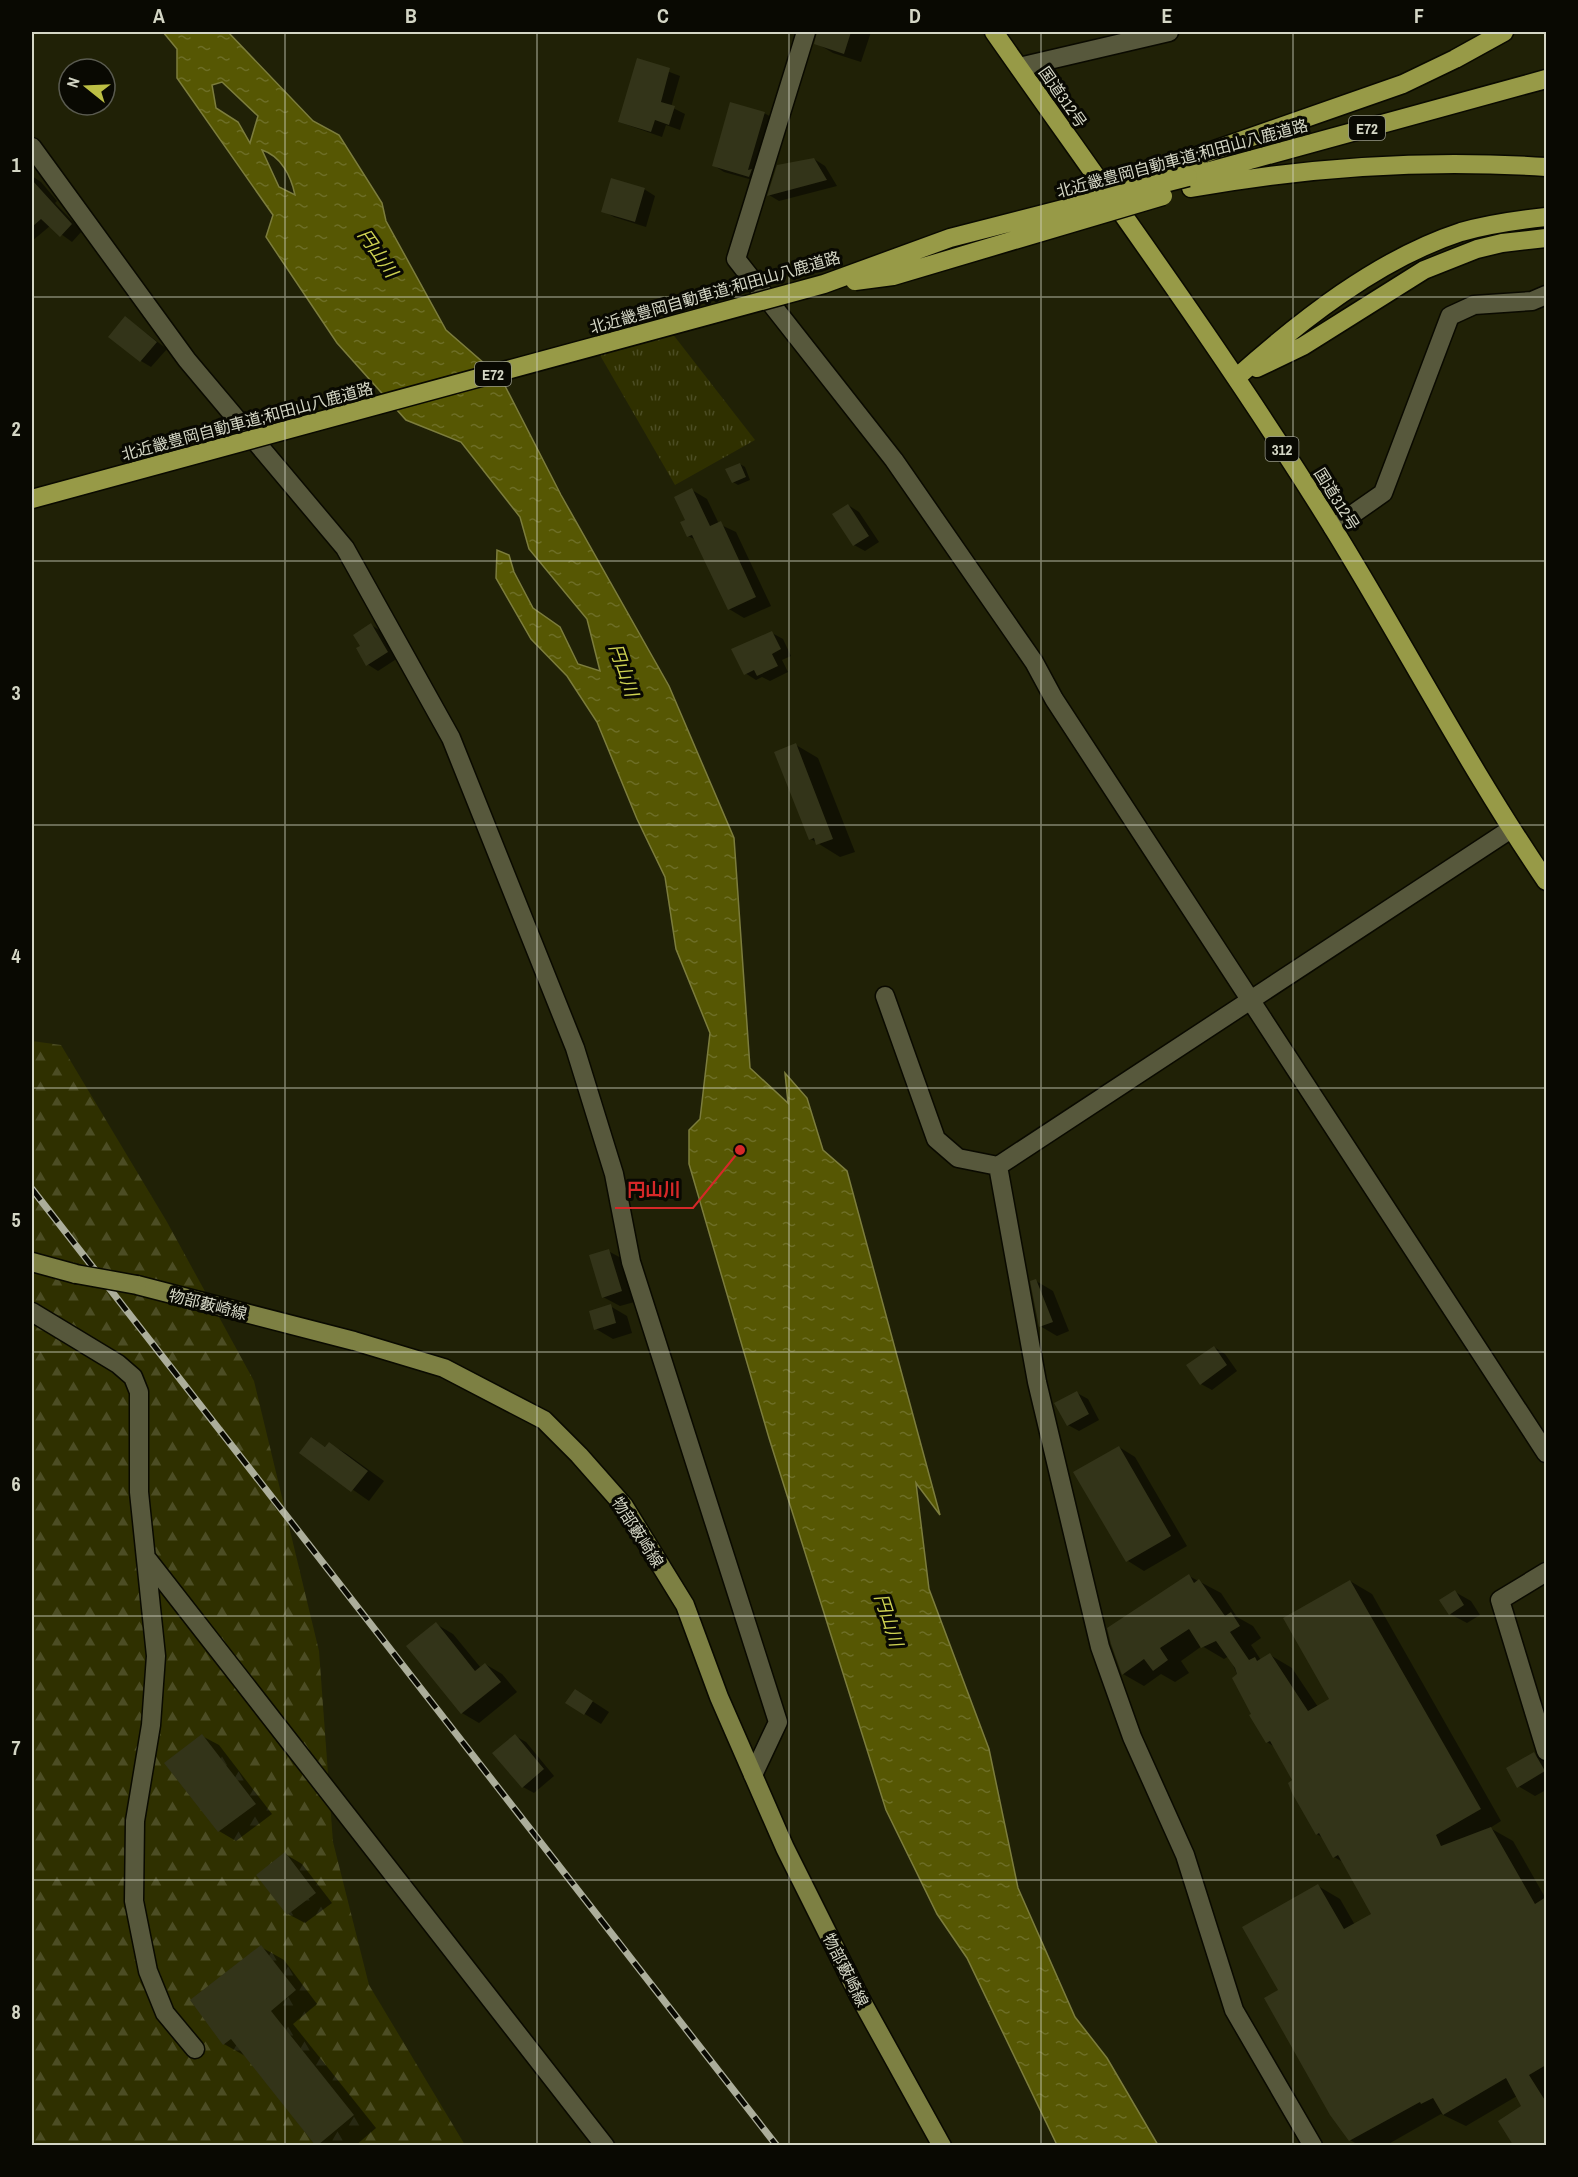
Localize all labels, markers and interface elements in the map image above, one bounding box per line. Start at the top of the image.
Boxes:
text: A [153,2,165,29]
text: B [405,2,417,29]
text: C [657,2,669,29]
text: D [909,2,921,29]
text: E [1162,2,1173,29]
text: F [1414,2,1424,29]
north arrow [57,57,117,117]
street label: 国道312号 [1034,62,1092,132]
text: N [61,74,85,90]
street label: 北近畿豊岡自動車道;和田山八鹿道路 [1054,114,1310,202]
road number: E72 [1349,116,1385,140]
text: 1 [11,151,21,178]
water label: 円山川 [352,224,405,284]
street label: 北近畿豊岡自動車道;和田山八鹿道路 [587,246,843,338]
road number: E72 [475,362,511,386]
street label: 北近畿豊岡自動車道;和田山八鹿道路 [119,377,375,465]
text: 2 [11,415,21,442]
road number: 312 [1266,437,1298,461]
street label: 国道312号 [1309,464,1365,534]
water label: 円山川 [603,640,645,701]
text: 3 [11,679,21,706]
text: 4 [11,942,21,969]
callout: 円山川 [615,1172,693,1208]
text: 円山川 [627,1177,681,1202]
text: 5 [11,1206,21,1233]
street label: 物部藪崎線 [167,1284,249,1324]
text: 6 [11,1470,21,1497]
street label: 物部藪崎線 [607,1492,669,1572]
water label: 円山川 [869,1590,910,1651]
text: 7 [11,1734,21,1761]
street label: 物部藪崎線 [818,1929,874,2011]
text: 8 [11,1998,21,2025]

